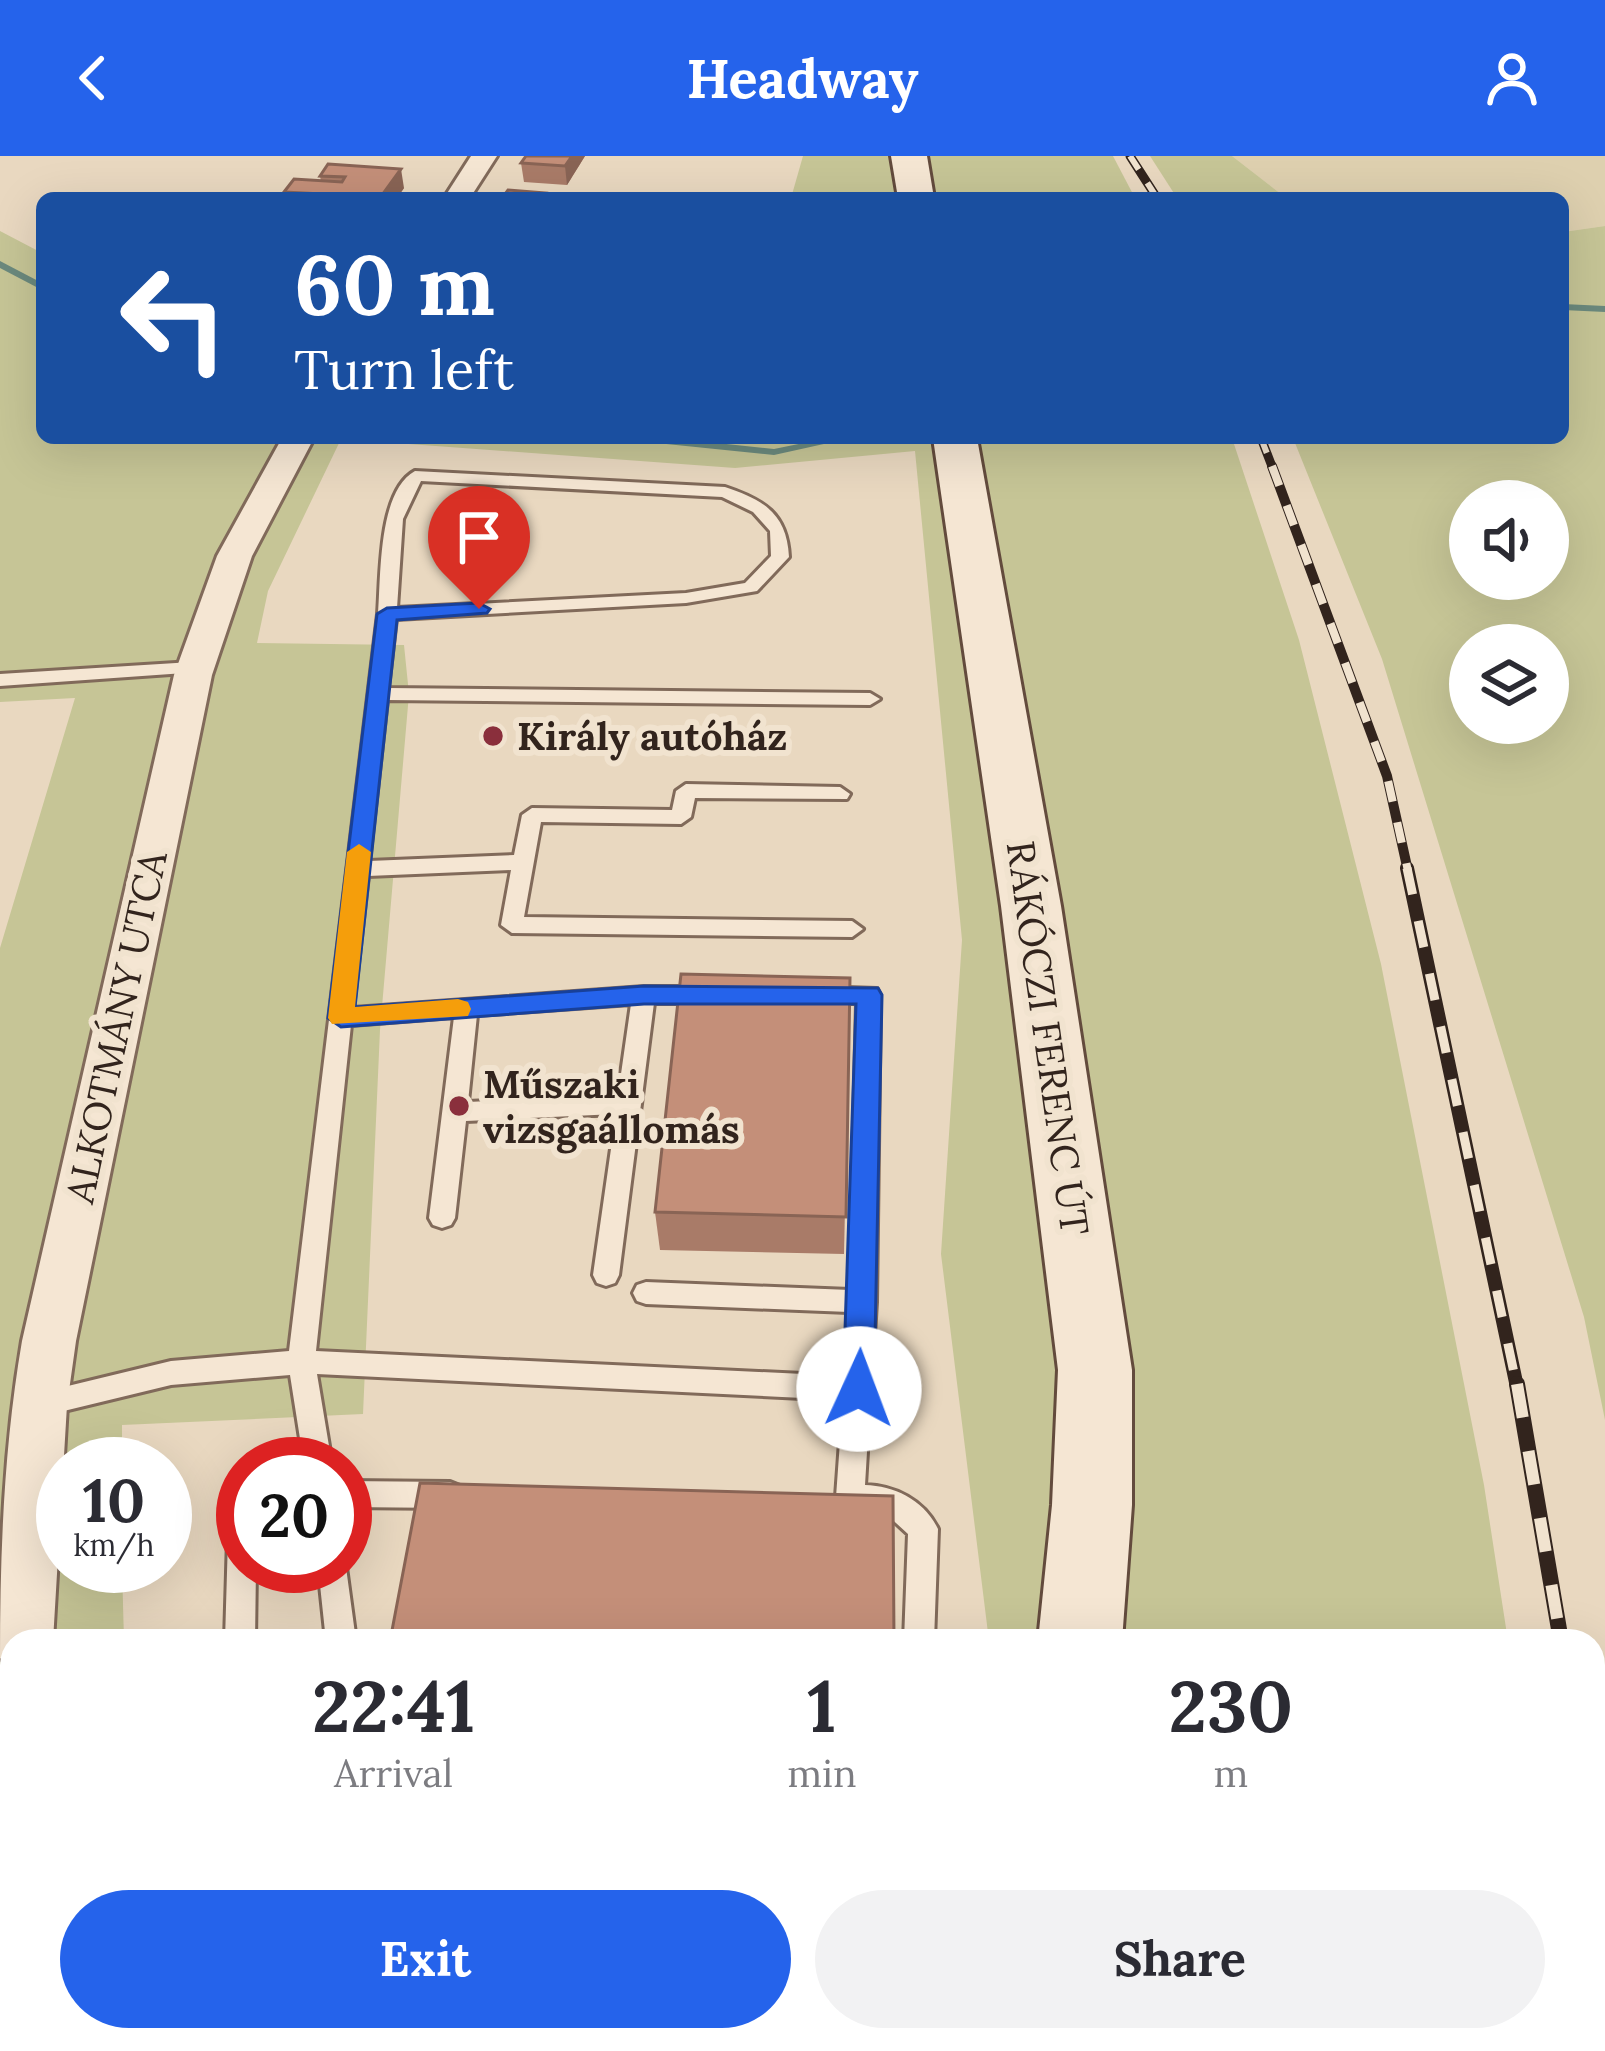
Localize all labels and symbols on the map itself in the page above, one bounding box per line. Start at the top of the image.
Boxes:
pin [428,486,530,609]
place label: Király autóház [517,711,787,761]
marker: Király autóház [480,723,506,749]
street label: RÁKÓCZI FERENC ÚT [996,838,1100,1238]
street label: ALKOTMÁNY UTCA [54,846,178,1209]
place label: Műszaki vizsgaállomás [483,1059,740,1154]
marker: Műszaki vizsgaállomás [446,1093,472,1119]
position arrow [796,1326,922,1452]
speed limit sign: 20 [216,1437,372,1593]

